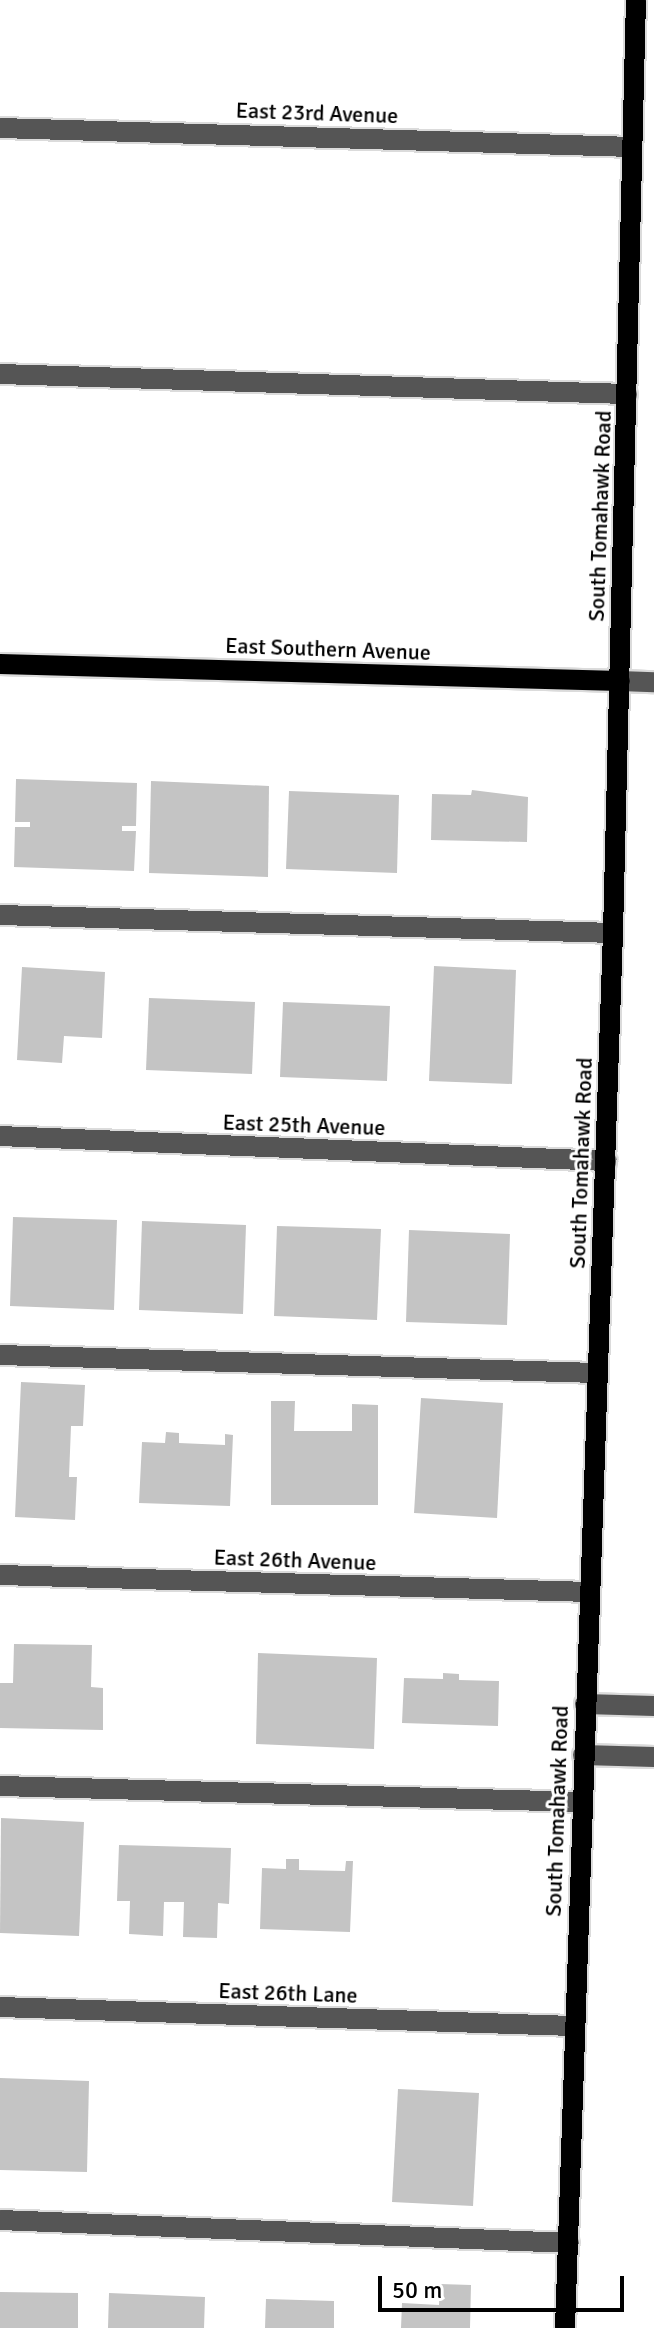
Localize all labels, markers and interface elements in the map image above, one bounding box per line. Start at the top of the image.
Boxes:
street label: East 23rd Avenue [235,97,399,129]
street label: South Tomahawk Road [583,410,617,622]
street label: East Southern Avenue [225,632,431,666]
street label: South Tomahawk Road [564,1057,598,1269]
street label: East 25th Avenue [222,1109,386,1141]
street label: East 26th Avenue [213,1544,377,1576]
street label: South Tomahawk Road [540,1705,574,1917]
street label: East 26th Lane [218,1977,358,2009]
scale bar [382,2260,628,2310]
text: 50 m [392,2275,442,2305]

